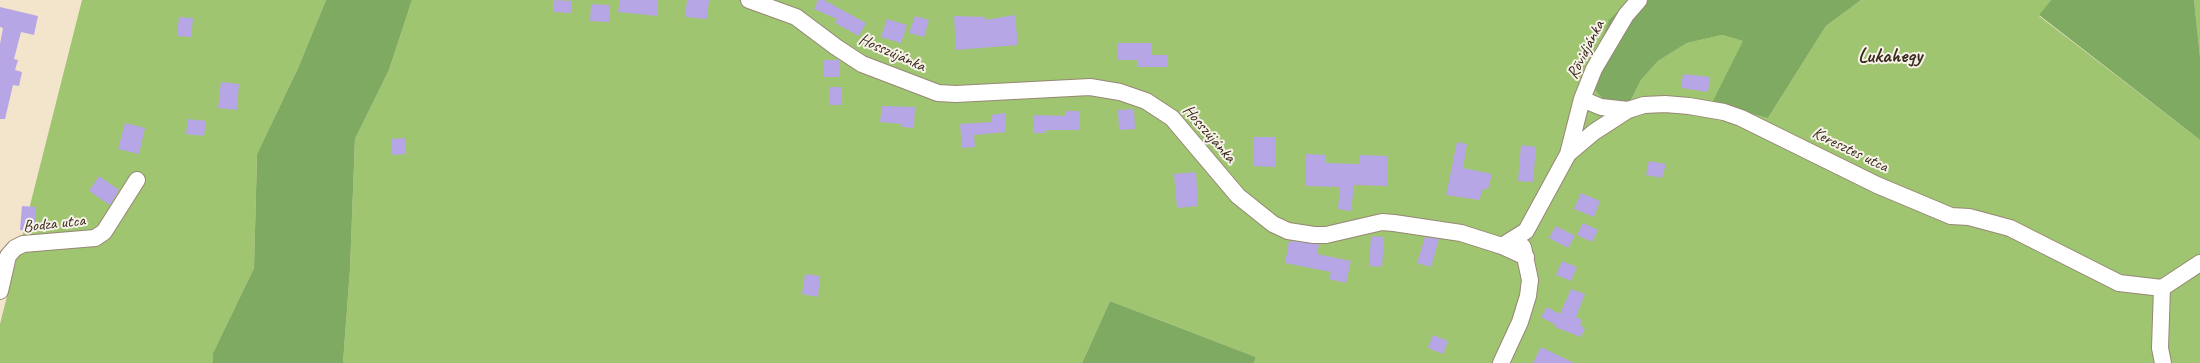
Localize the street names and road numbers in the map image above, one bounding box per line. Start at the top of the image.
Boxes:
street label: Rövidjánka [1563,17,1609,83]
street label: Hosszújánka [855,29,929,77]
street label: Hosszújánka [1178,101,1240,167]
street label: Keresztes utca [1809,123,1891,177]
street label: Bodza utca [22,211,86,237]

